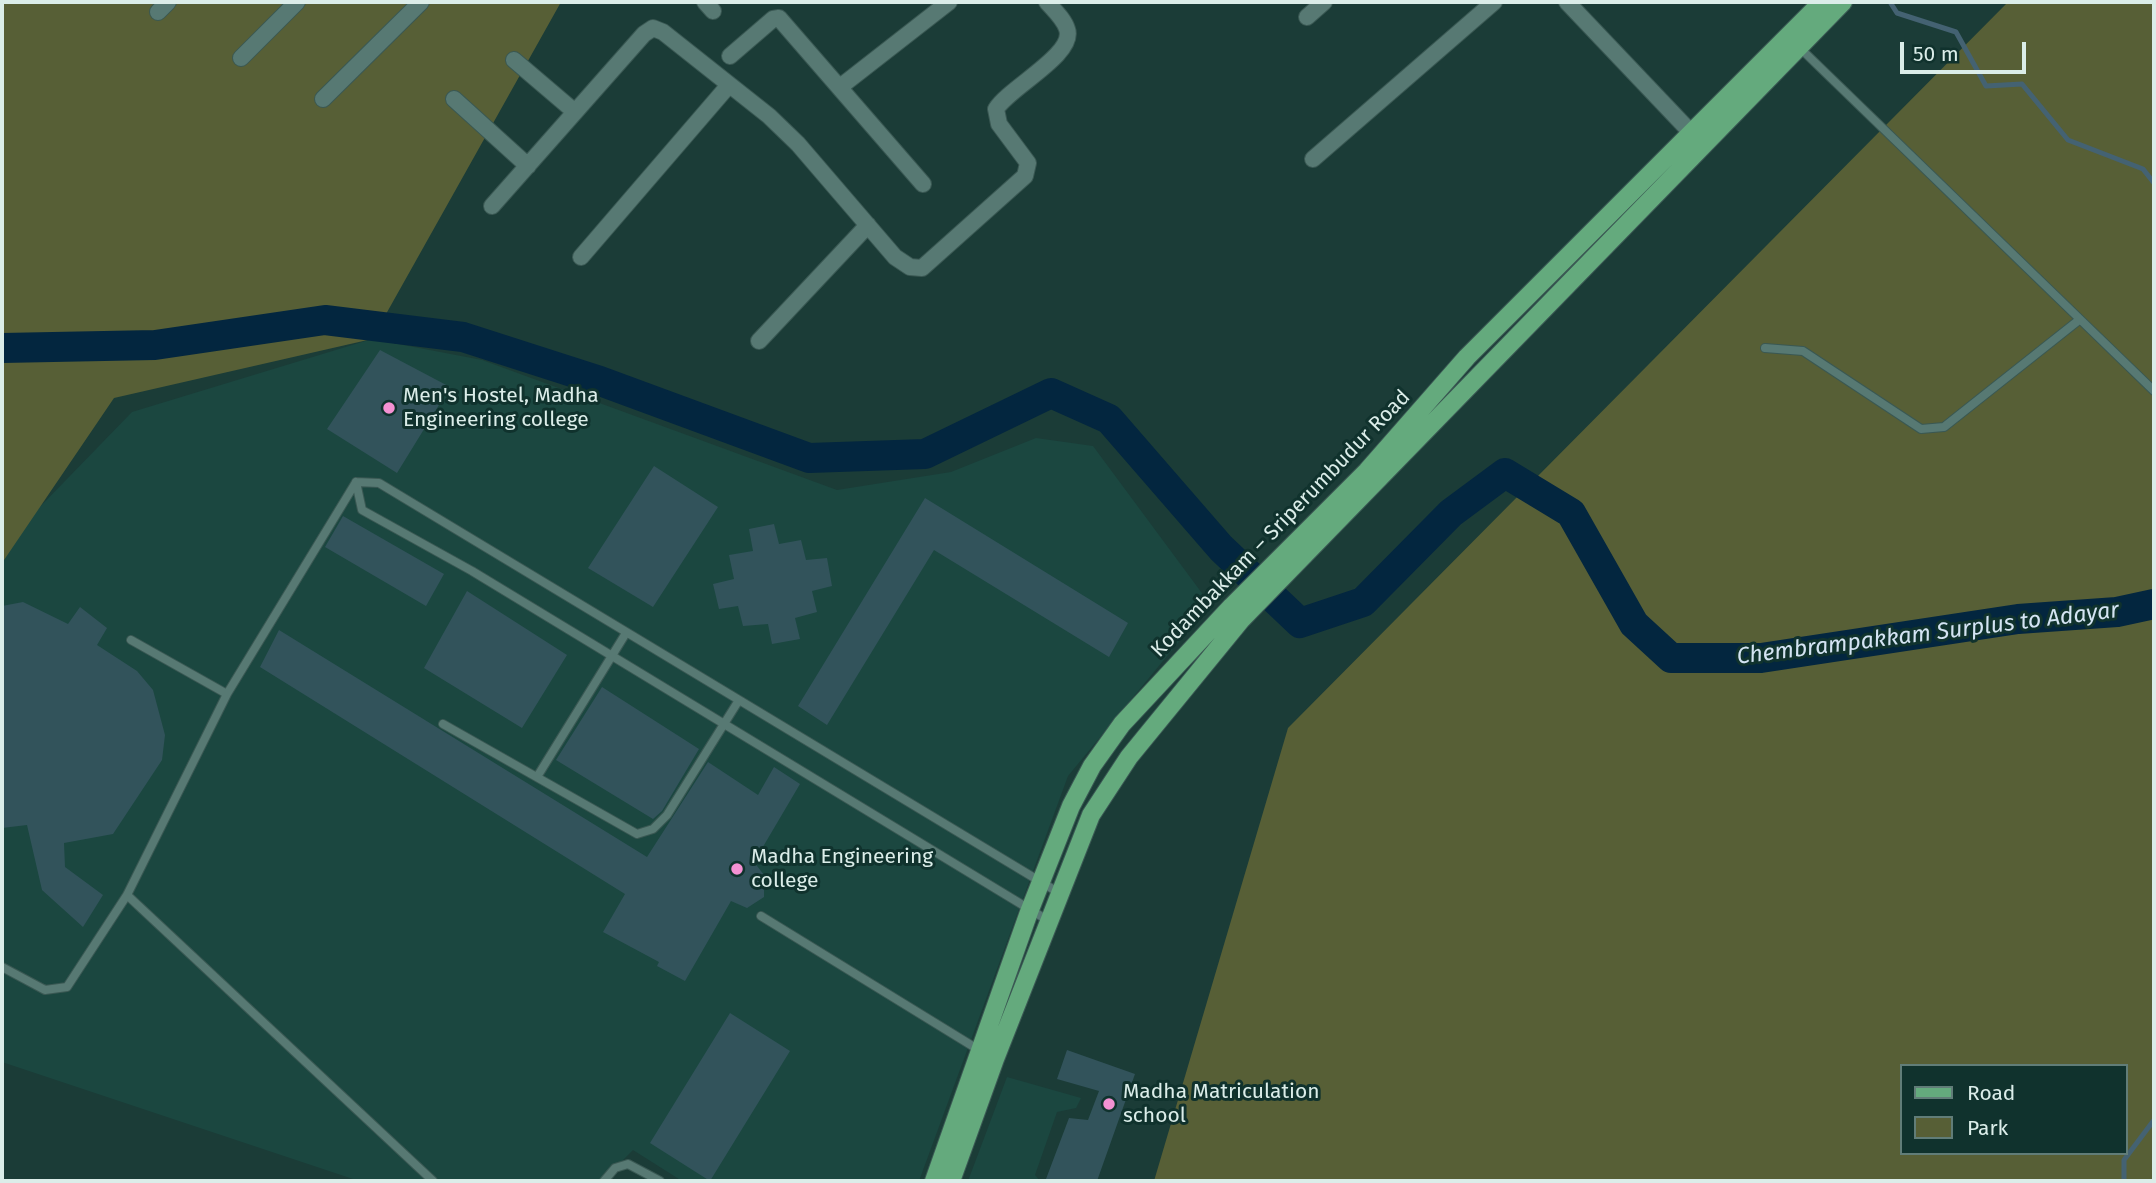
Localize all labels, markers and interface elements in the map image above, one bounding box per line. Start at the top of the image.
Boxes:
scale bar [1904,28,2030,72]
text: 50 m [1913,41,1959,67]
place label: Men's Hostel, Madha Engineering college [403,383,599,433]
street label: Kodambakkam – Sriperumbudur Road [1146,385,1416,663]
marker: Men's Hostel, Madha Engineering college [381,400,397,416]
water label: Chembrampakkam Surplus to Adayar [1735,597,2121,671]
place label: Madha Engineering college [751,844,933,894]
marker: Madha Engineering college [729,861,745,877]
legend [1900,1064,2128,1155]
place label: Madha Matriculation school [1123,1079,1320,1129]
text: Road [1967,1080,2015,1106]
marker: Madha Matriculation school [1101,1096,1117,1112]
text: Park [1967,1115,2008,1141]

